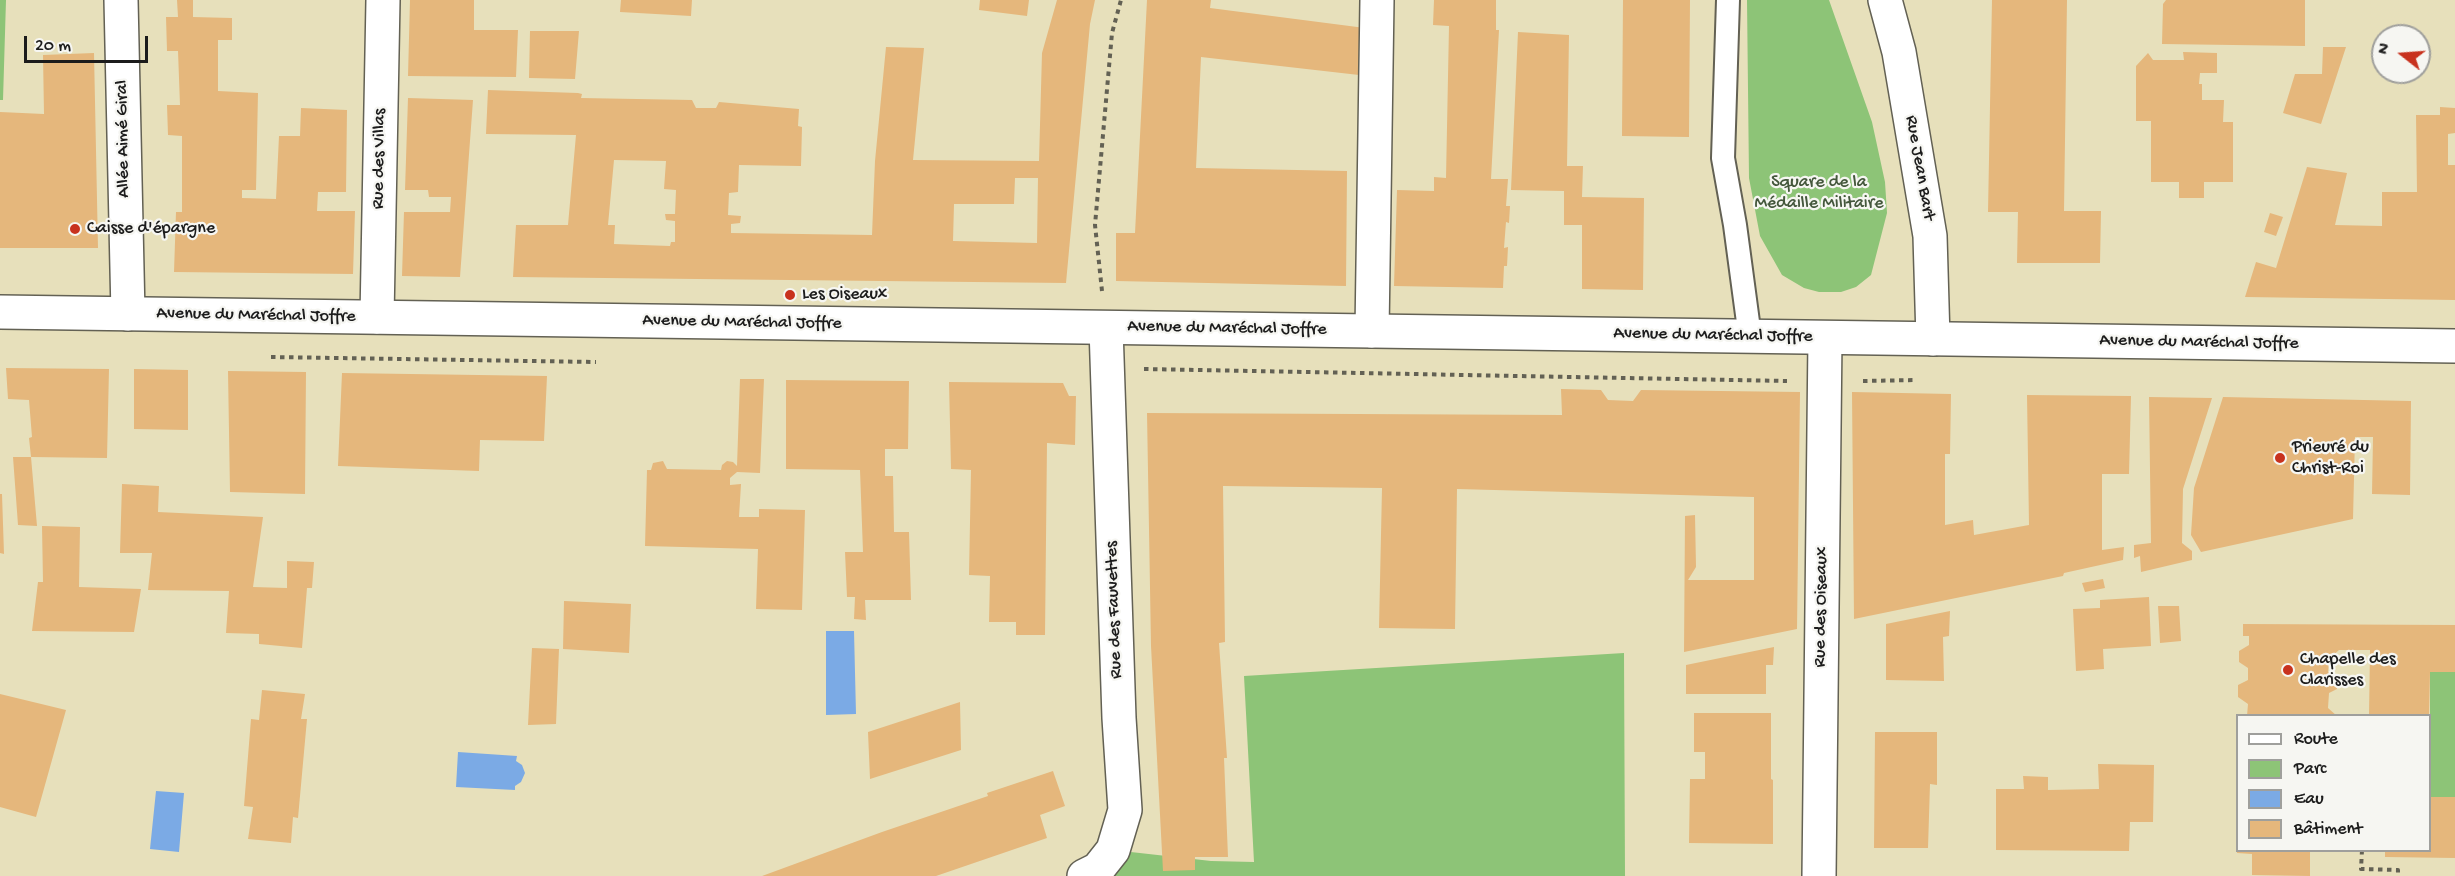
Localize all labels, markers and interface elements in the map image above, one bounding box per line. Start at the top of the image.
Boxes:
scale bar [27,24,152,62]
north arrow [2371,24,2431,84]
text: 20 m [35,36,71,57]
text: N [2375,41,2396,57]
street label: Allée Aimé Giral [112,80,136,198]
street label: Rue des Villas [368,109,392,209]
street label: Rue Jean Bart [1899,114,1939,222]
park label: Square de la Médaille Militaire [1755,172,1883,214]
place label: Caisse d'épargne [87,218,215,240]
marker: Caisse d'épargne [68,222,82,236]
place label: Les Oiseaux [802,284,887,306]
marker: Les Oiseaux [783,288,797,302]
street label: Avenue du Maréchal Joffre [156,303,356,329]
street label: Avenue du Maréchal Joffre [642,310,842,336]
street label: Avenue du Maréchal Joffre [1127,316,1327,342]
street label: Avenue du Maréchal Joffre [1613,323,1813,349]
street label: Avenue du Maréchal Joffre [2099,330,2299,356]
place label: Prieuré du Christ-Roi [2292,437,2369,480]
marker: Prieuré du Christ-Roi [2273,451,2287,465]
street label: Rue des Fauvettes [1102,541,1128,679]
street label: Rue des Oiseaux [1810,546,1834,668]
place label: Chapelle des Clarisses [2300,649,2396,692]
marker: Chapelle des Clarisses [2281,663,2295,677]
legend [2236,714,2431,852]
text: Route [2294,729,2338,750]
text: Parc [2294,759,2326,780]
text: Eau [2294,789,2324,810]
text: Bâtiment [2294,819,2362,840]

